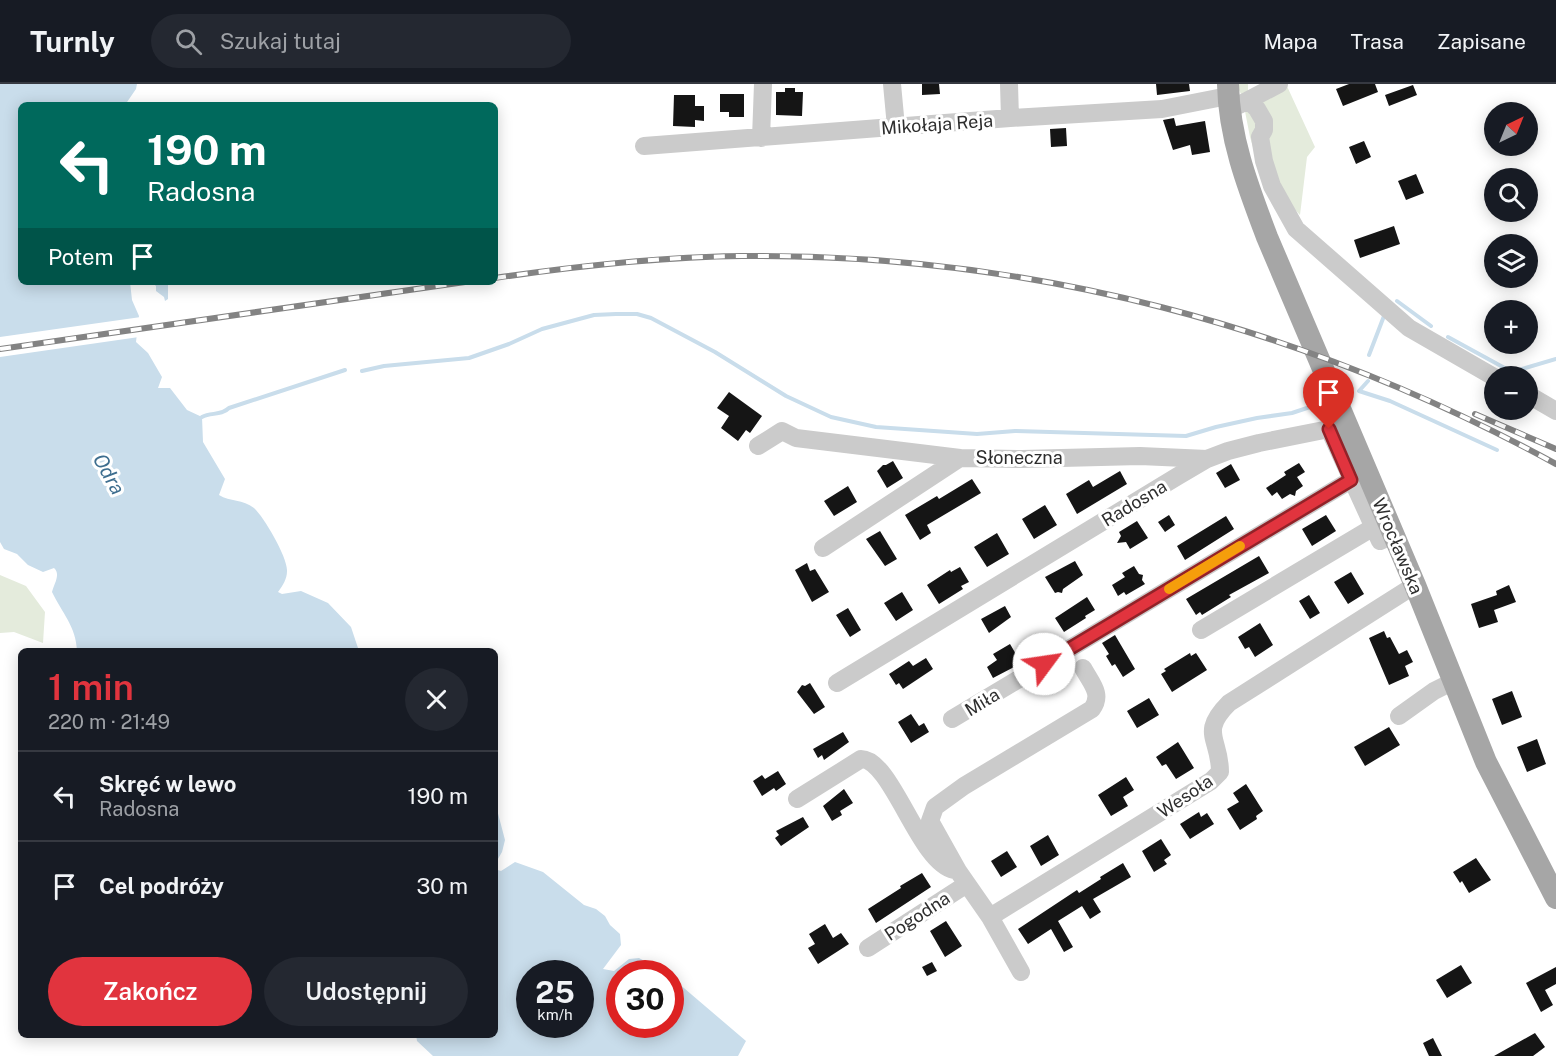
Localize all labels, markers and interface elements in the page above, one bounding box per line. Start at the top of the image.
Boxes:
search box [151,14,571,68]
text: Turnly [30,25,115,58]
icon: search [172,25,205,58]
text: Szukaj tutaj [220,28,341,54]
text: Mapa [1263,29,1318,54]
text: Trasa [1351,29,1404,54]
text: Zapisane [1437,29,1526,54]
north arrow [1484,102,1538,156]
map controls [1484,102,1538,420]
street label: Mikołaja Reja [880,110,994,138]
text: 190 m [147,125,267,174]
icon: left [48,126,126,204]
button: search [1484,168,1538,222]
text: Radosna [147,175,255,207]
button: layers [1484,234,1538,288]
icon: arrive [126,240,159,273]
text: Potem [48,244,114,270]
button: + [1484,300,1538,354]
button: − [1484,366,1538,420]
pin [1303,367,1354,429]
icon: arrive [1312,376,1345,409]
street label: Słoneczna [975,447,1063,468]
water label: Odra [88,449,130,499]
street label: Radosna [1098,475,1170,531]
street label: Wrocławska [1368,495,1428,597]
position arrow [1012,632,1076,696]
text: 1 min [48,666,134,708]
button: close [405,668,468,731]
street label: Miła [961,684,1003,720]
text: 220 m · 21:49 [48,710,170,734]
street label: Wesoła [1154,770,1216,822]
text: Skręć w lewo [99,771,236,797]
icon: left [48,780,81,813]
text: 190 m [408,783,468,809]
text: Radosna [99,797,179,821]
icon: arrive [48,870,81,903]
text: Cel podróży [99,873,224,899]
text: 30 m [416,873,468,899]
street label: Pogodna [880,887,954,945]
button: Zakończ [48,957,252,1026]
button: Udostępnij [264,957,468,1026]
speed limit sign: 30 [606,960,684,1038]
text: 25 [535,974,575,1010]
text: km/h [537,1006,573,1023]

